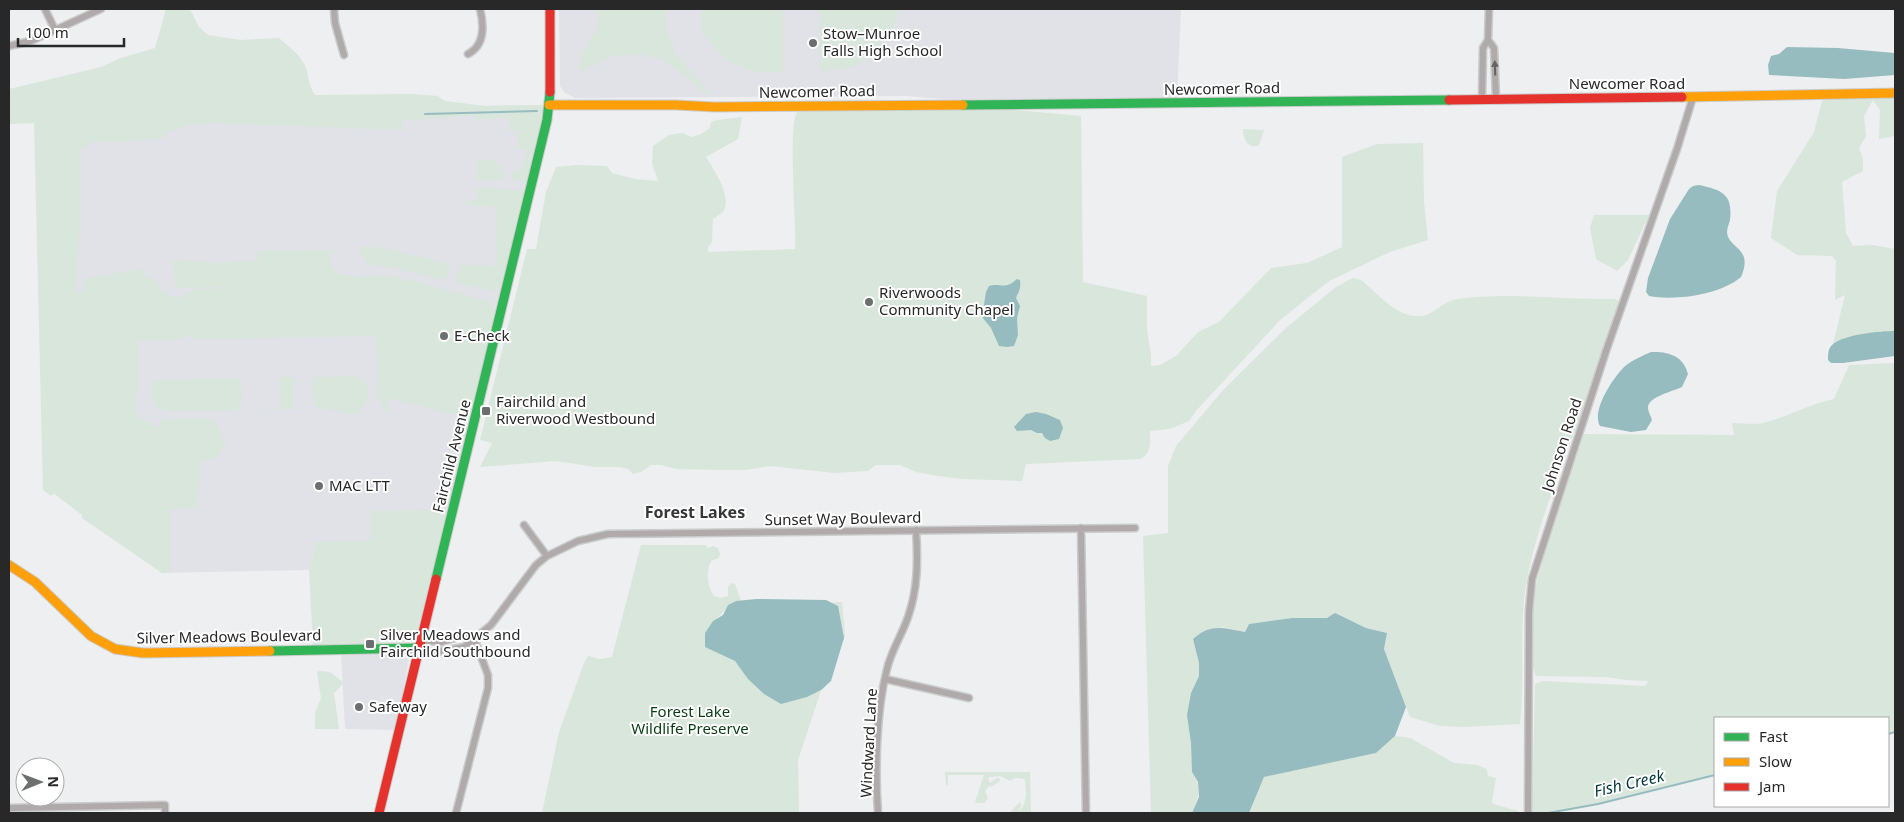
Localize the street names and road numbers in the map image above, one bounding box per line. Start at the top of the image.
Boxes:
street label: Newcomer Road [1569,73,1685,93]
street label: Newcomer Road [1164,77,1280,99]
street label: Newcomer Road [759,80,875,102]
street label: Johnson Road [1536,395,1586,496]
street label: Fairchild Avenue [427,397,475,514]
street label: Sunset Way Boulevard [764,507,921,529]
street label: Silver Meadows Boulevard [136,624,322,648]
street label: Windward Lane [855,688,881,798]

